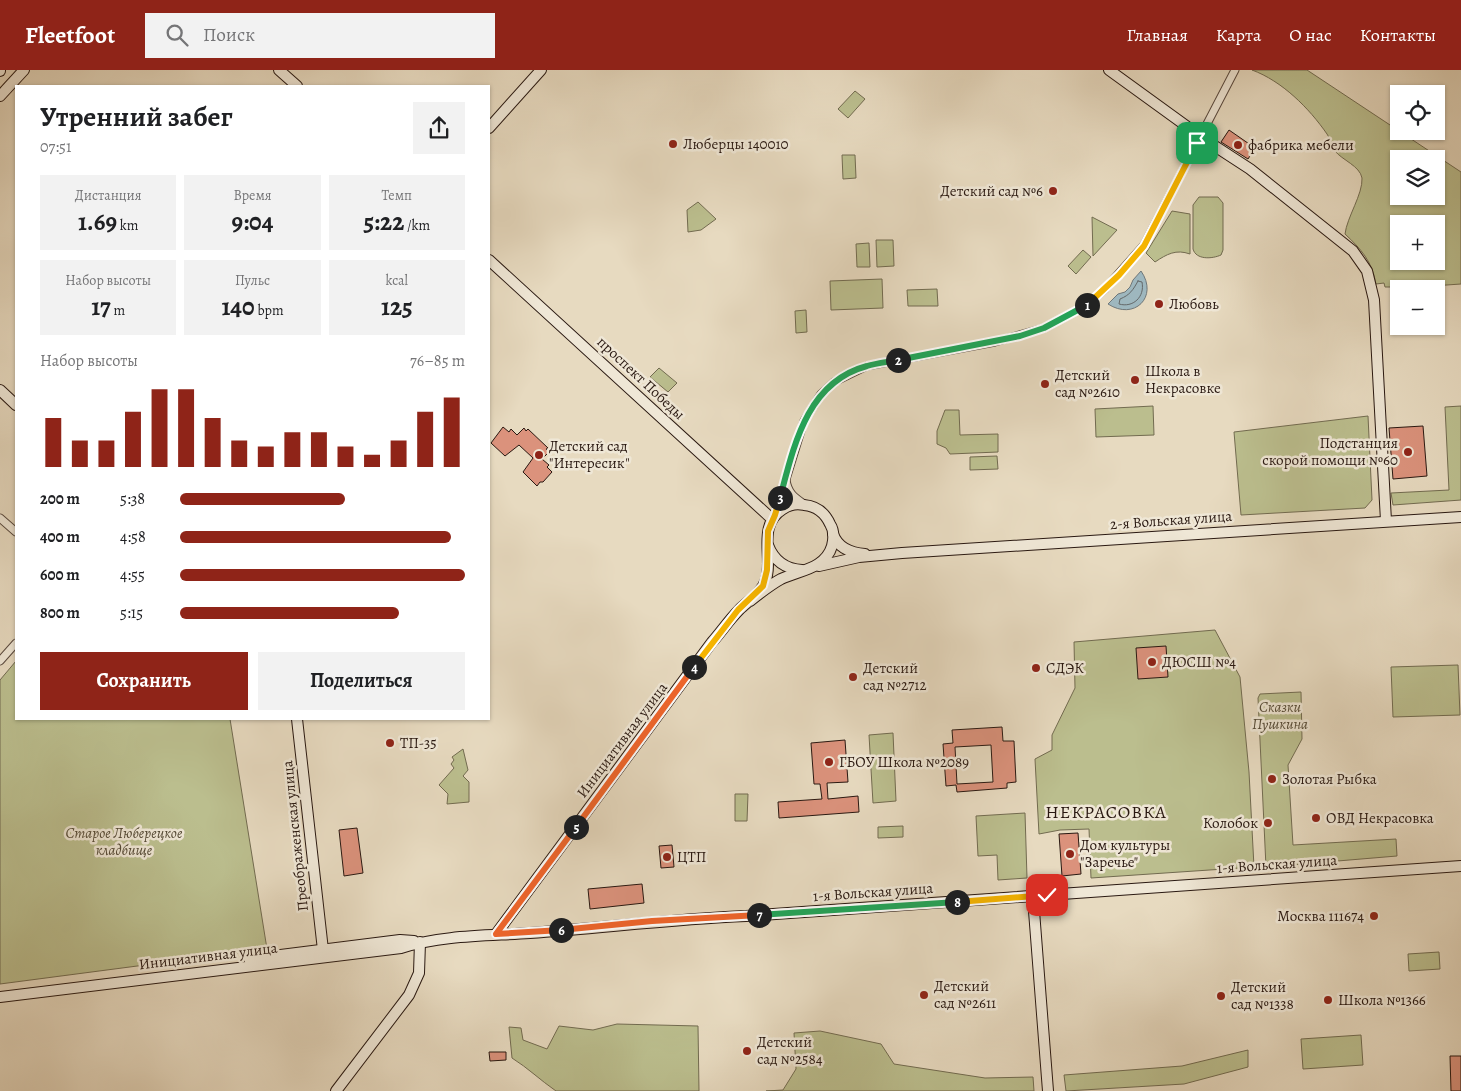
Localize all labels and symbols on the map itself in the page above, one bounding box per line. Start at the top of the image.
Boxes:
pin [1176,122,1218,164]
place label: Люберцы 140010 [683,134,789,154]
place label: фабрика мебели [1248,135,1354,155]
marker: Люберцы 140010 [667,138,679,150]
marker: фабрика мебели [1232,139,1244,151]
place label: Детский сад №6 [940,181,1043,201]
marker: Детский сад №6 [1047,185,1059,197]
pin: 1 [1074,292,1100,318]
place label: Любовь [1169,294,1219,314]
marker: Любовь [1153,298,1165,310]
street label: проспект Победы [593,332,689,424]
pin: 2 [886,348,910,372]
place label: Школа в Некрасовке [1145,361,1221,398]
place label: Детский сад №2610 [1055,365,1120,402]
marker: Школа в Некрасовке [1129,374,1141,386]
marker: Детский сад №2610 [1039,378,1051,390]
place label: Подстанция скорой помощи №60 [1262,433,1398,470]
place label: Детский сад "Интересик" [549,436,630,473]
marker: Подстанция скорой помощи №60 [1402,446,1414,458]
marker: Детский сад "Интересик" [533,449,545,461]
pin: 3 [768,486,792,510]
street label: 2-я Вольская улица [1109,506,1233,534]
place label: ДЮСШ №4 [1162,652,1236,672]
pin: 4 [682,654,706,680]
marker: ДЮСШ №4 [1146,656,1158,668]
place label: Детский сад №2712 [863,658,927,695]
place label: СДЭК [1046,658,1084,678]
marker: СДЭК [1030,662,1042,674]
marker: Детский сад №2712 [847,671,859,683]
street label: Инициативная улица [572,678,672,802]
park label: Сказки Пушкина [1252,697,1308,734]
place label: ТП-35 [400,733,437,753]
marker: ТП-35 [384,737,396,749]
place label: ГБОУ Школа №2089 [839,752,969,772]
marker: ГБОУ Школа №2089 [823,756,835,768]
street label: Преображенская улица [277,759,313,912]
place label: Золотая Рыбка [1282,769,1377,789]
marker: Золотая Рыбка [1266,773,1278,785]
district label: НЕКРАСОВКА [1045,800,1167,824]
place label: ОВД Некрасовка [1326,808,1434,828]
marker: ОВД Некрасовка [1310,812,1322,824]
place label: Колобок [1203,813,1258,833]
pin: 5 [564,814,588,840]
marker: Колобок [1262,817,1274,829]
park label: Старое Люберецкое кладбище [66,823,183,860]
place label: Дом культуры "Заречье" [1080,835,1170,872]
place label: ЦТП [677,847,706,867]
marker: Дом культуры "Заречье" [1064,848,1076,860]
street label: 1-я Вольская улица [1216,850,1338,878]
marker: ЦТП [661,851,673,863]
pin [1026,874,1068,916]
street label: 1-я Вольская улица [812,878,934,906]
pin: 8 [944,890,970,914]
pin: 7 [746,902,772,928]
place label: Москва 111674 [1277,906,1364,926]
marker: Москва 111674 [1368,910,1380,922]
pin: 6 [548,918,574,942]
street label: Инициативная улица [138,938,278,974]
place label: Детский сад №2611 [934,976,996,1013]
place label: Детский сад №1338 [1231,977,1294,1014]
marker: Детский сад №2611 [918,989,930,1001]
marker: Детский сад №1338 [1215,990,1227,1002]
place label: Школа №1366 [1338,990,1426,1010]
marker: Школа №1366 [1322,994,1334,1006]
place label: Детский сад №2584 [757,1032,823,1069]
marker: Детский сад №2584 [741,1045,753,1057]

